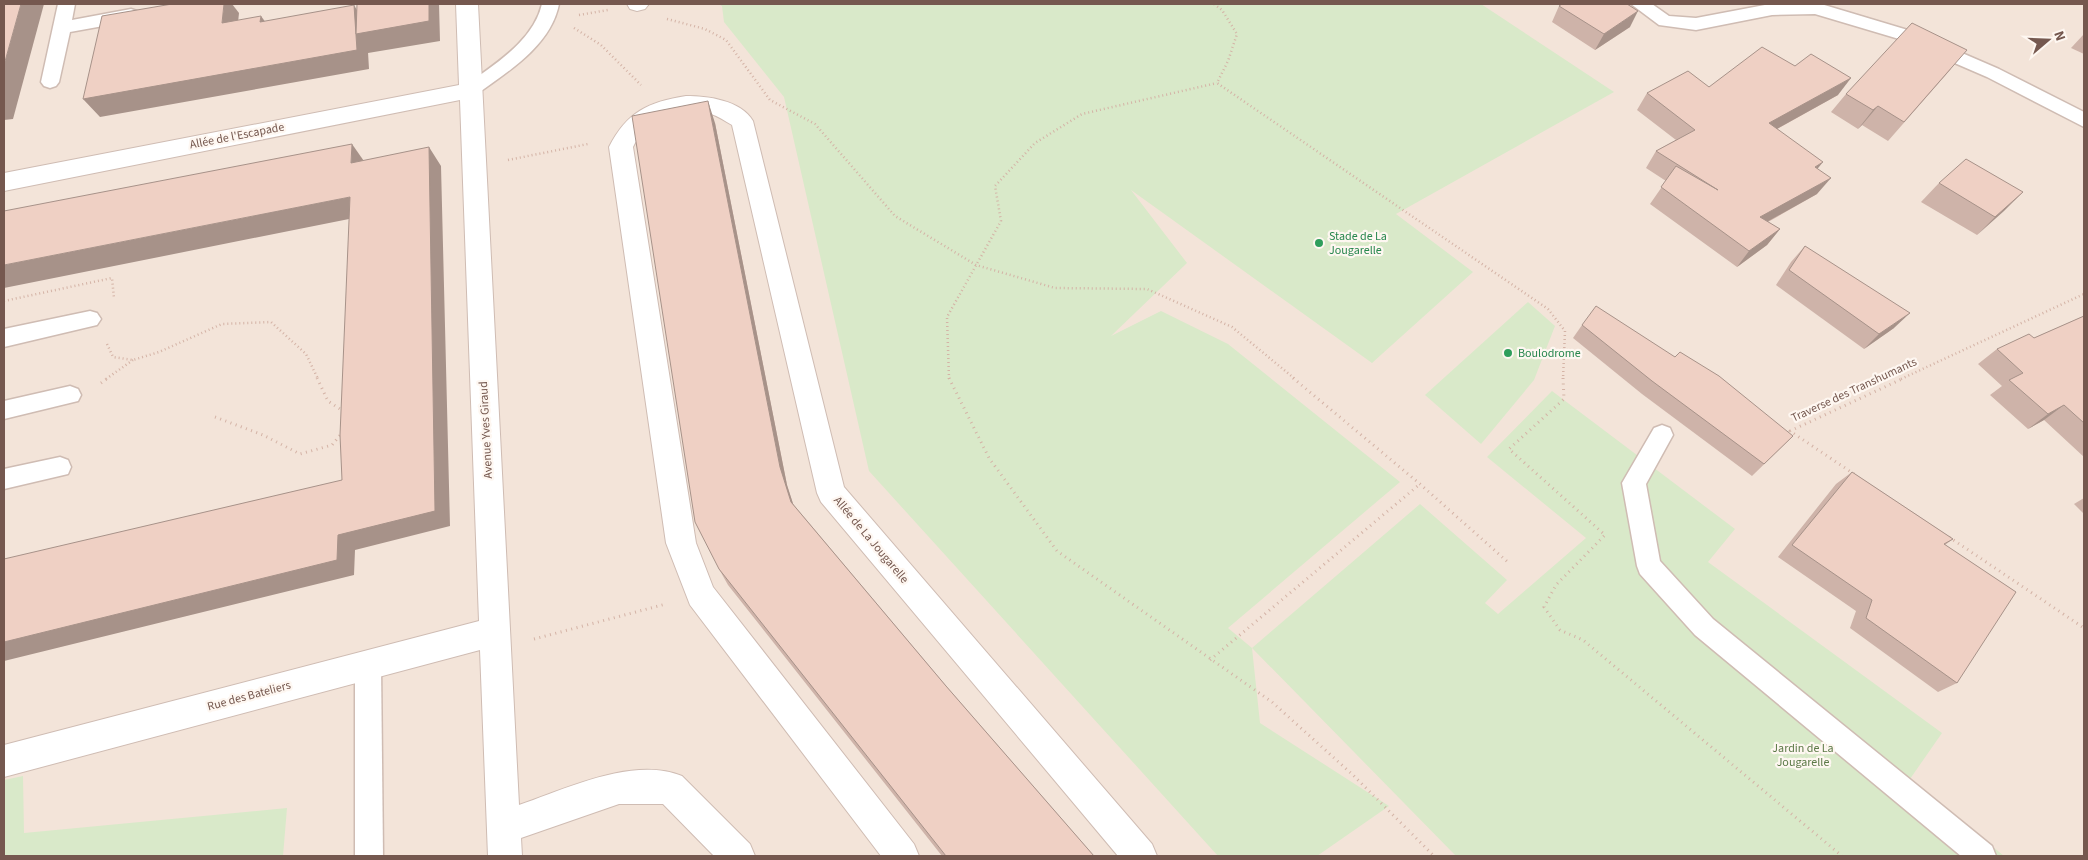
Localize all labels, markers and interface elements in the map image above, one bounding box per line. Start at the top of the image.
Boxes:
north arrow [2023,15,2073,65]
text: N [2048,28,2070,44]
street label: Allée de l'Escapade [188,118,286,153]
place label: Stade de La Jougarelle [1329,228,1387,259]
marker: Stade de La Jougarelle [1313,237,1325,249]
place label: Boulodrome [1518,345,1581,362]
marker: Boulodrome [1502,347,1514,359]
street label: Traverse des Transhumants [1788,353,1920,427]
street label: Avenue Yves Giraud [475,381,497,479]
street label: Allée de La Jougarelle [829,493,913,587]
street label: Rue des Bateliers [205,677,293,715]
park label: Jardin de La Jougarelle [1772,740,1834,771]

